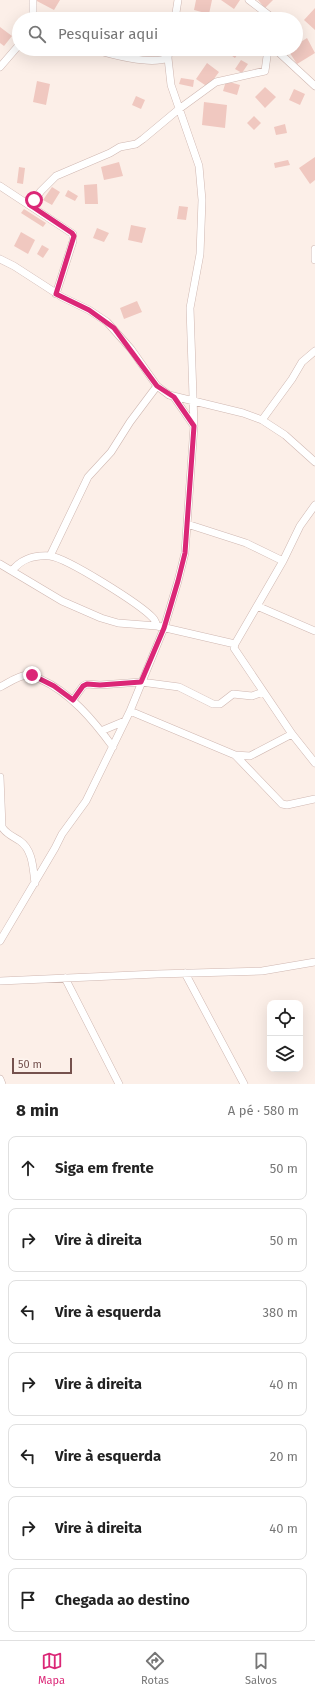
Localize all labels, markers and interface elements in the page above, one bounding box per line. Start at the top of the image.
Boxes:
search box [12,12,303,56]
icon: search [26,23,48,45]
text: Pesquisar aqui [58,25,158,43]
route start [25,191,43,209]
route end [23,666,41,684]
map controls [267,1000,303,1072]
button: locate [267,1000,303,1036]
button: layers [267,1036,303,1072]
scale bar [12,1056,72,1075]
text: 50 m [18,1058,42,1071]
text: 8 min [16,1100,59,1121]
text: A pé · 580 m [228,1103,299,1118]
icon: ahead [17,1157,39,1179]
text: Siga em frente [55,1159,154,1177]
text: 50 m [270,1161,298,1176]
icon: right [17,1229,39,1251]
text: Vire à direita [55,1231,142,1249]
text: 50 m [270,1233,298,1248]
icon: left [17,1301,39,1323]
text: Vire à esquerda [55,1303,161,1321]
text: 380 m [263,1305,298,1320]
icon: right [17,1373,39,1395]
text: Vire à direita [55,1375,142,1393]
text: 40 m [269,1377,298,1392]
icon: left [17,1445,39,1467]
text: Vire à esquerda [55,1447,161,1465]
text: 20 m [270,1449,298,1464]
icon: right [17,1517,39,1539]
text: Vire à direita [55,1519,142,1537]
text: 40 m [269,1521,298,1536]
icon: arrive [17,1589,39,1611]
text: Chegada ao destino [55,1591,190,1609]
tab: Mapa [38,1650,65,1687]
tab: Rotas [141,1650,169,1687]
tab: Salvos [245,1650,277,1687]

